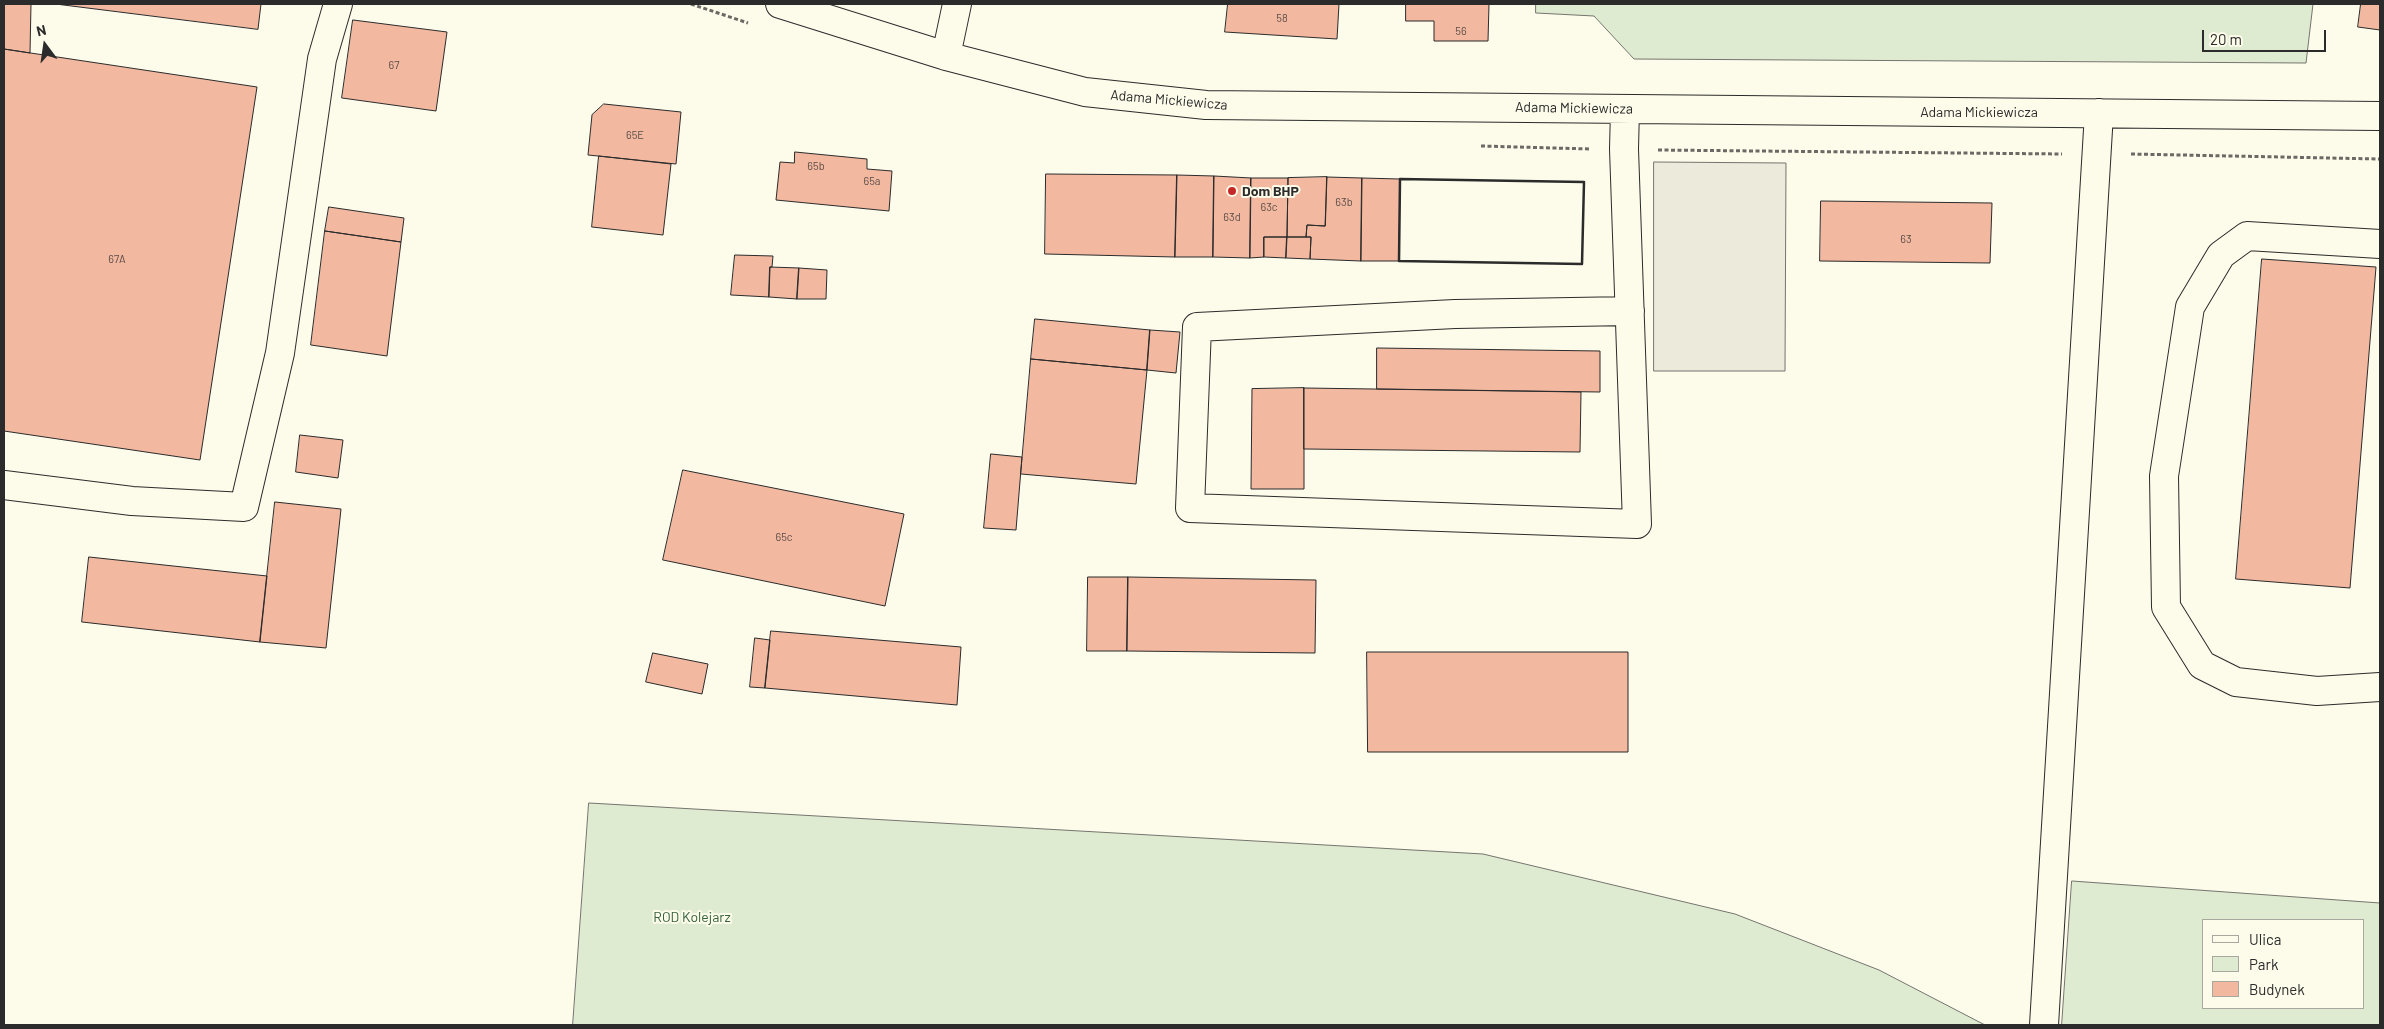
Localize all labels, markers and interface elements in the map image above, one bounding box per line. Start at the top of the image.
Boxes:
house number: 58 [1276,11,1288,25]
north arrow [20,20,70,70]
scale bar [2204,20,2328,52]
text: N [35,21,48,39]
house number: 56 [1455,24,1467,38]
text: 20 m [2210,30,2242,48]
house number: 67 [389,58,399,72]
street label: Adama Mickiewicza [1110,87,1228,113]
street label: Adama Mickiewicza [1515,99,1633,117]
street label: Adama Mickiewicza [1920,104,2038,120]
house number: 65E [626,128,644,142]
house number: 65b [807,159,825,173]
house number: 65a [864,174,880,188]
place label: Dom BHP [1242,183,1299,199]
marker: Dom BHP [1226,185,1238,197]
house number: 63b [1335,195,1353,209]
house number: 63c [1260,200,1278,214]
house number: 63d [1223,210,1241,224]
house number: 63 [1900,232,1912,246]
house number: 67A [108,252,126,266]
house number: 65c [775,530,793,544]
park label: ROD Kolejarz [653,909,731,925]
legend [2202,919,2364,1009]
text: Ulica [2249,930,2281,948]
text: Park [2249,955,2278,973]
text: Budynek [2249,980,2305,998]

